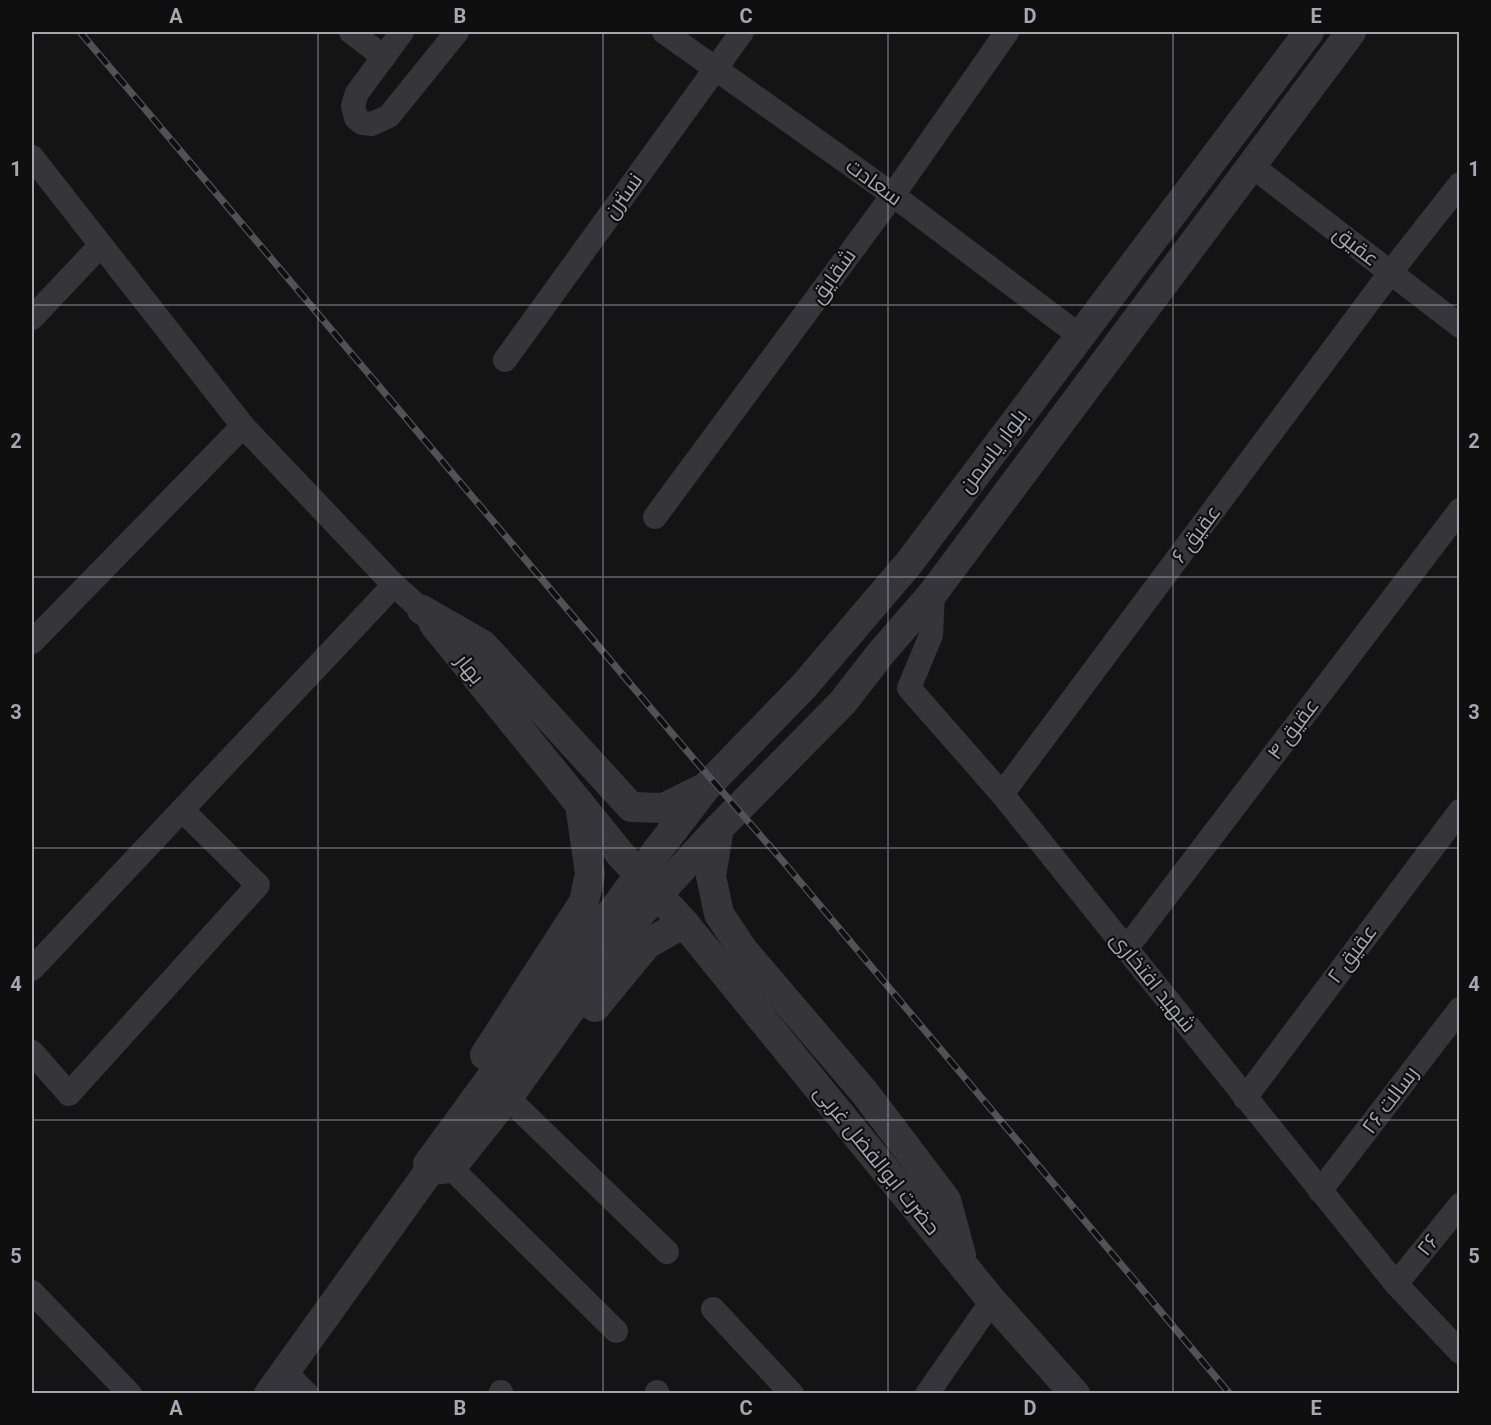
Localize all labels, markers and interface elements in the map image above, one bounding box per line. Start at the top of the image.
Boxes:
text: A [169,4,183,28]
text: B [454,4,466,28]
text: C [739,4,753,28]
text: D [1024,4,1037,28]
text: E [1310,4,1322,28]
street label: سعادت [841,154,907,210]
text: 1 [10,157,22,181]
text: 1 [1468,157,1480,181]
street label: نسترن [599,169,648,224]
street label: عقیق [1328,221,1383,272]
street label: شقایق [805,244,862,308]
street label: بلوار یاسمن [954,404,1033,498]
text: 2 [10,429,22,453]
text: 2 [1468,429,1480,453]
street label: عقیق ۶ [1167,500,1226,568]
street label: بهار [449,649,489,689]
street label: عقیق ۴ [1262,694,1324,765]
text: 3 [10,700,22,724]
text: 3 [1468,700,1480,724]
street label: عقیق ۲ [1322,920,1383,989]
street label: شهید افتخاری [1105,927,1201,1037]
text: 4 [10,972,22,996]
text: 4 [1468,972,1480,996]
street label: رسالت ۲۶ [1357,1061,1423,1139]
street label: حضرت ابوالفضل غربی [808,1080,945,1240]
street label: ۲۶ [1412,1229,1444,1261]
text: 5 [10,1244,22,1268]
text: 5 [1468,1244,1480,1268]
text: A [169,1396,183,1420]
text: B [454,1396,466,1420]
text: C [739,1396,753,1420]
text: D [1024,1396,1037,1420]
text: E [1310,1396,1322,1420]

